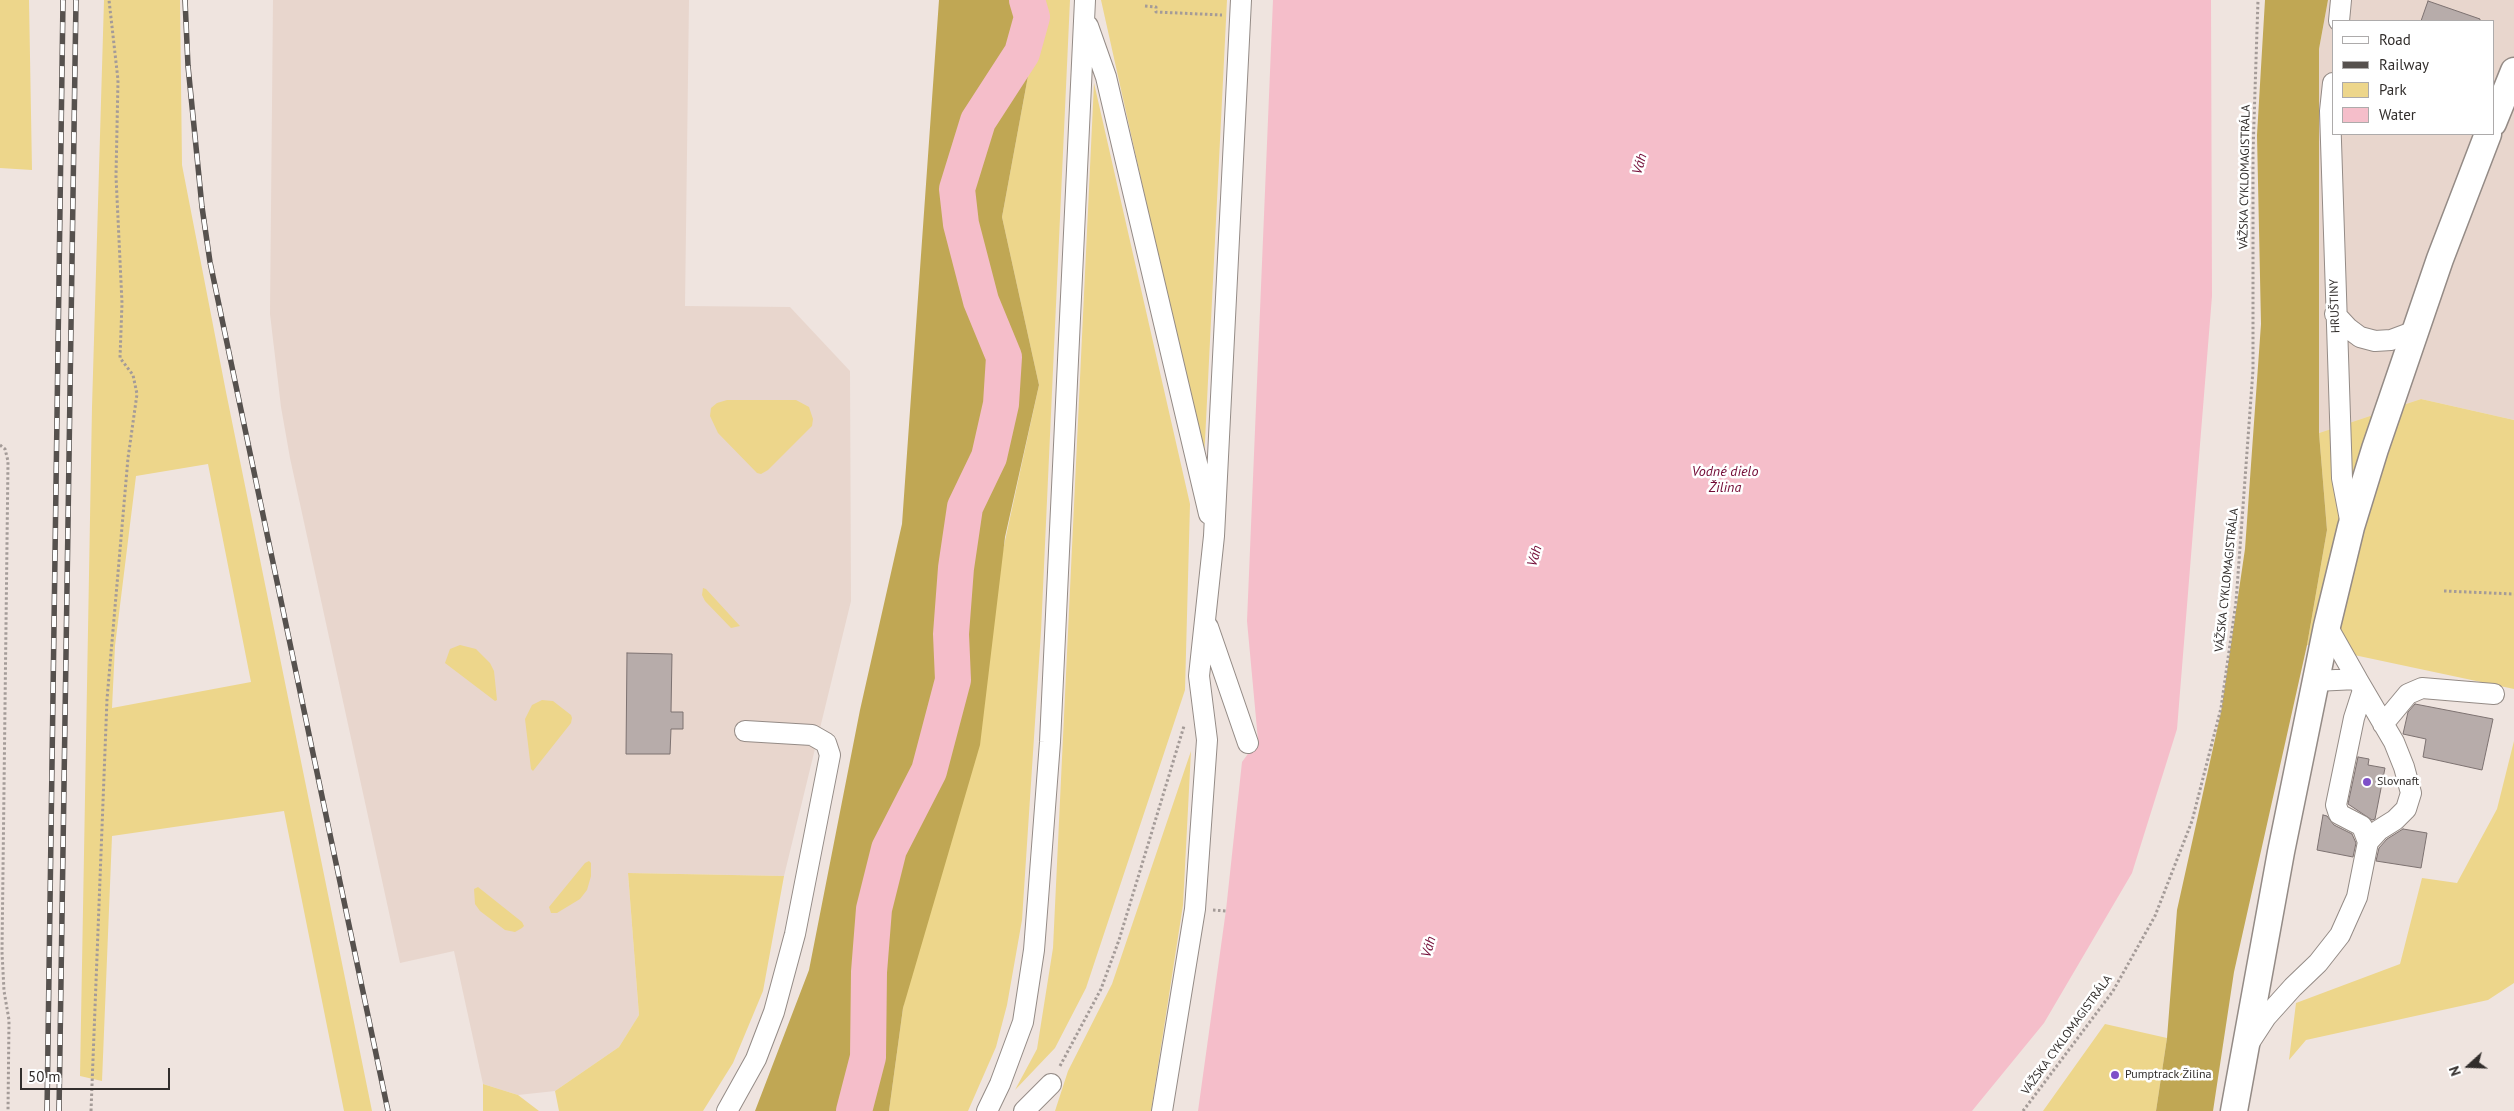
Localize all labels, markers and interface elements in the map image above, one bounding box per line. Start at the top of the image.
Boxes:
legend [2332,20,2494,135]
text: Road [2379,30,2411,49]
text: Railway [2379,55,2429,74]
text: Park [2379,80,2407,99]
street label: VÁŽSKA CYKLOMAGISTRÁLA [2237,105,2253,249]
text: Water [2379,105,2416,124]
water label: Váh [1629,152,1651,176]
street label: HRUŠTINY [2327,279,2343,333]
water label: Vodné dielo Žilina [1692,464,1758,497]
street label: VÁŽSKA CYKLOMAGISTRÁLA [2212,507,2242,653]
water label: Váh [1524,544,1546,568]
place label: Slovnaft [2377,775,2419,789]
marker: Slovnaft [2361,776,2373,788]
water label: Váh [1418,935,1440,959]
street label: VÁŽSKA CYKLOMAGISTRÁLA [2019,972,2115,1098]
north arrow [2444,1041,2494,1091]
scale bar [22,1058,172,1090]
text: N [2445,1064,2465,1079]
text: 50 m [28,1067,61,1086]
place label: Pumptrack Žilina [2125,1068,2211,1082]
marker: Pumptrack Žilina [2109,1069,2121,1081]

